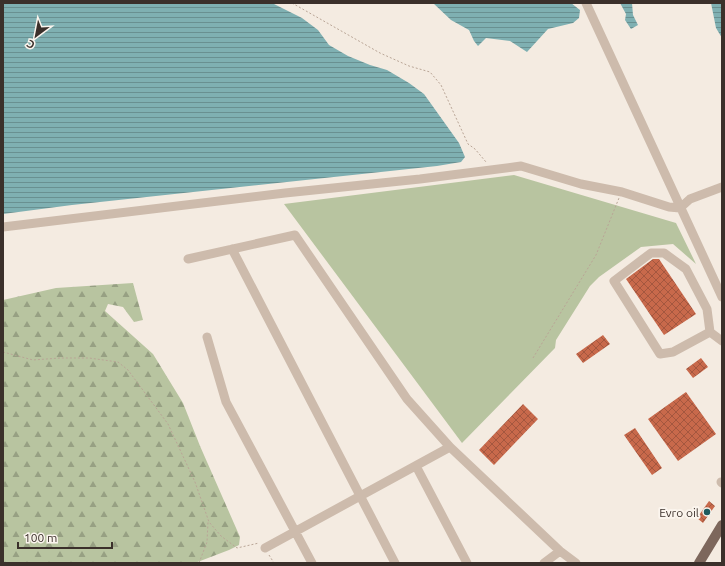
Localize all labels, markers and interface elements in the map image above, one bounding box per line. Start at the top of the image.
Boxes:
north arrow [16,16,56,56]
text: С [25,38,37,51]
place label: Evro oil [659,506,699,519]
marker: Evro oil [702,507,712,517]
scale bar [18,524,112,550]
text: 100 m [24,531,57,544]

